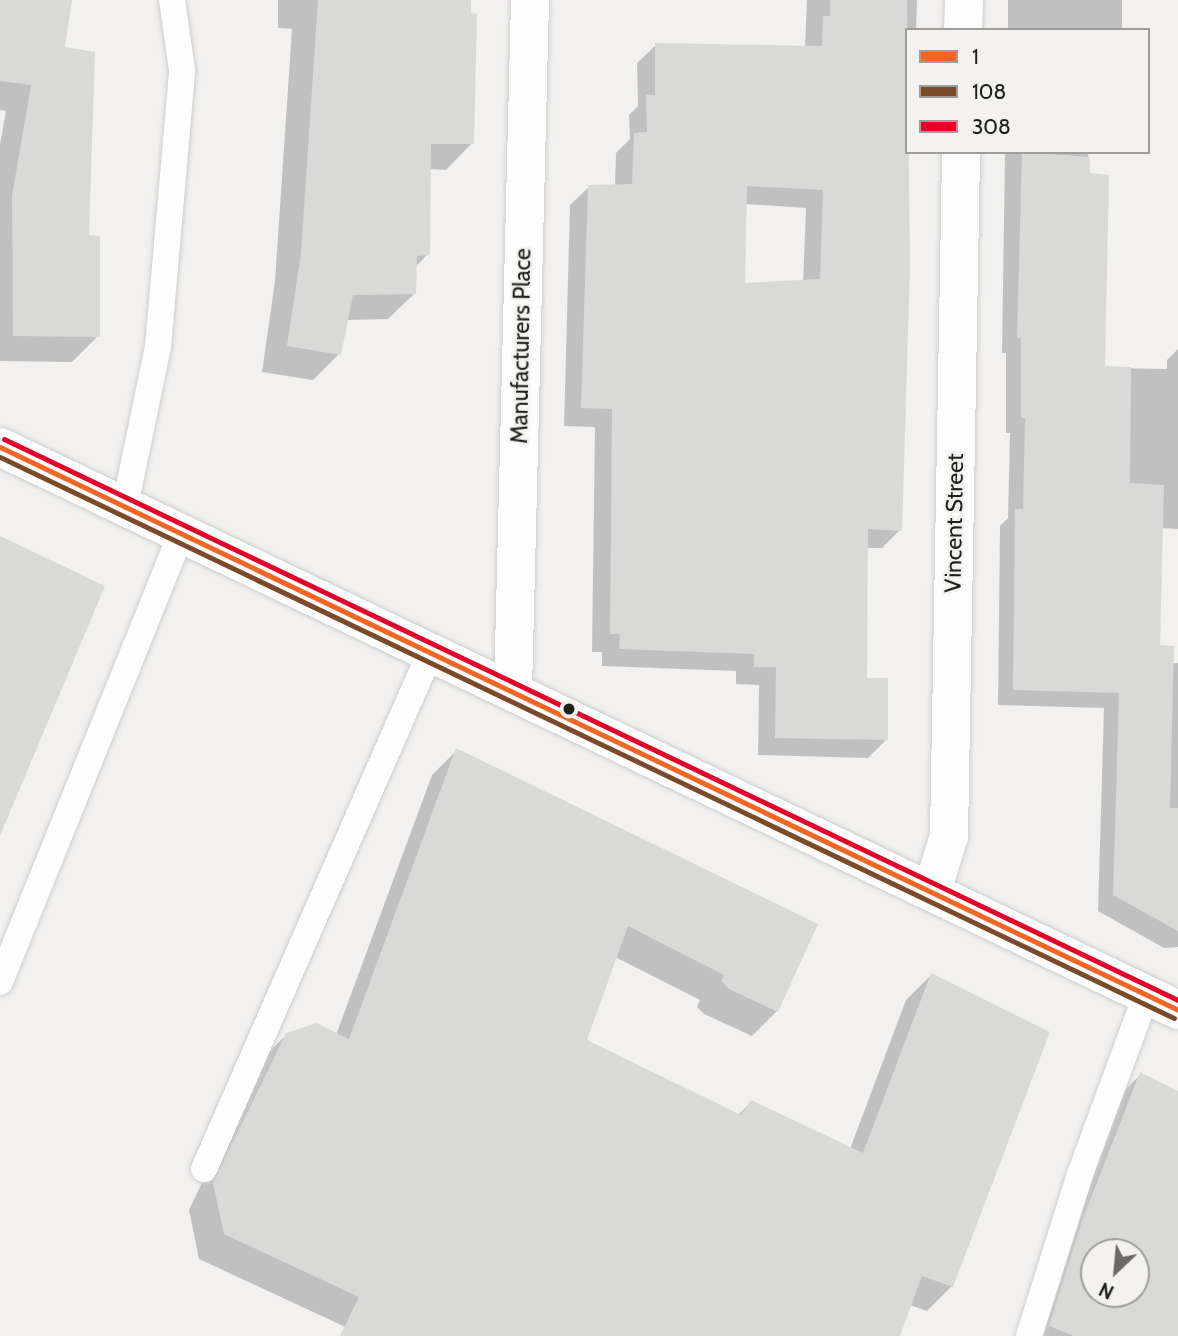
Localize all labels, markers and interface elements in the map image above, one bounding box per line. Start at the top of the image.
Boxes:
legend [905,28,1150,154]
text: 1 [972,44,979,69]
text: 108 [972,79,1006,104]
text: 308 [972,114,1011,139]
street label: Manufacturers Place [505,248,537,444]
street label: Vincent Street [939,453,969,593]
unlabelled marker [562,702,576,716]
north arrow [1080,1238,1150,1308]
text: N [1095,1277,1118,1304]

